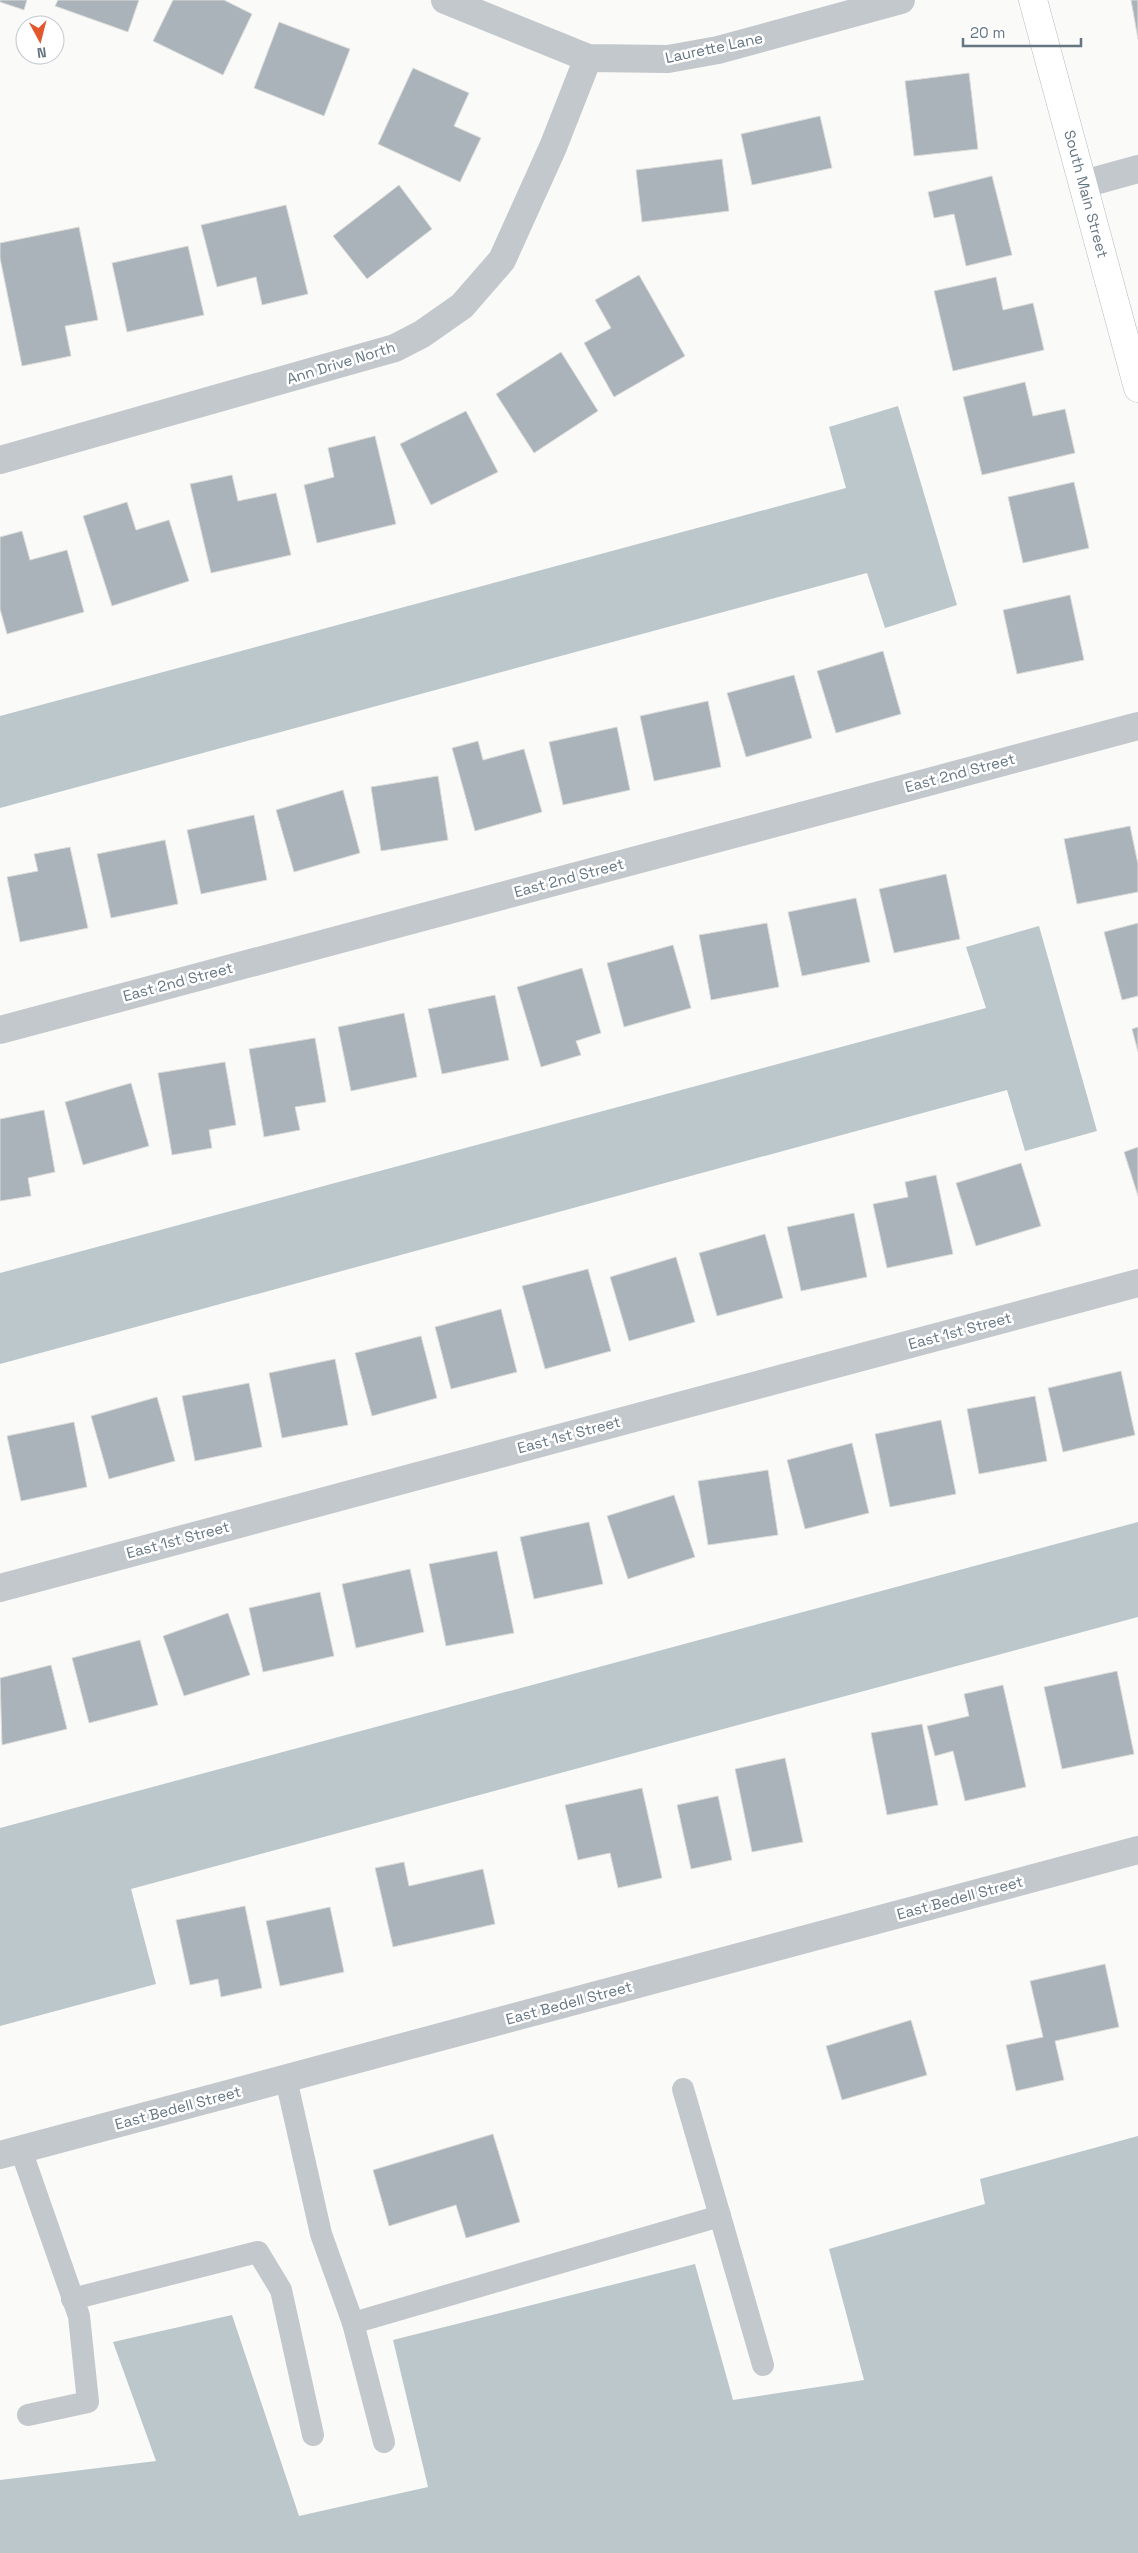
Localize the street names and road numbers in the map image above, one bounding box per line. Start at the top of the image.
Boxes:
street label: Laurette Lane [663,28,765,67]
street label: South Main Street [1060,128,1113,260]
street label: Ann Drive North [284,337,397,388]
street label: East 2nd Street [903,749,1017,796]
street label: East 2nd Street [512,854,626,901]
street label: East 2nd Street [121,958,235,1005]
street label: East 1st Street [906,1308,1014,1353]
street label: East 1st Street [515,1412,623,1457]
street label: East 1st Street [124,1517,232,1562]
street label: East Bedell Street [895,1872,1025,1924]
street label: East Bedell Street [504,1977,634,2029]
street label: East Bedell Street [113,2082,243,2134]

